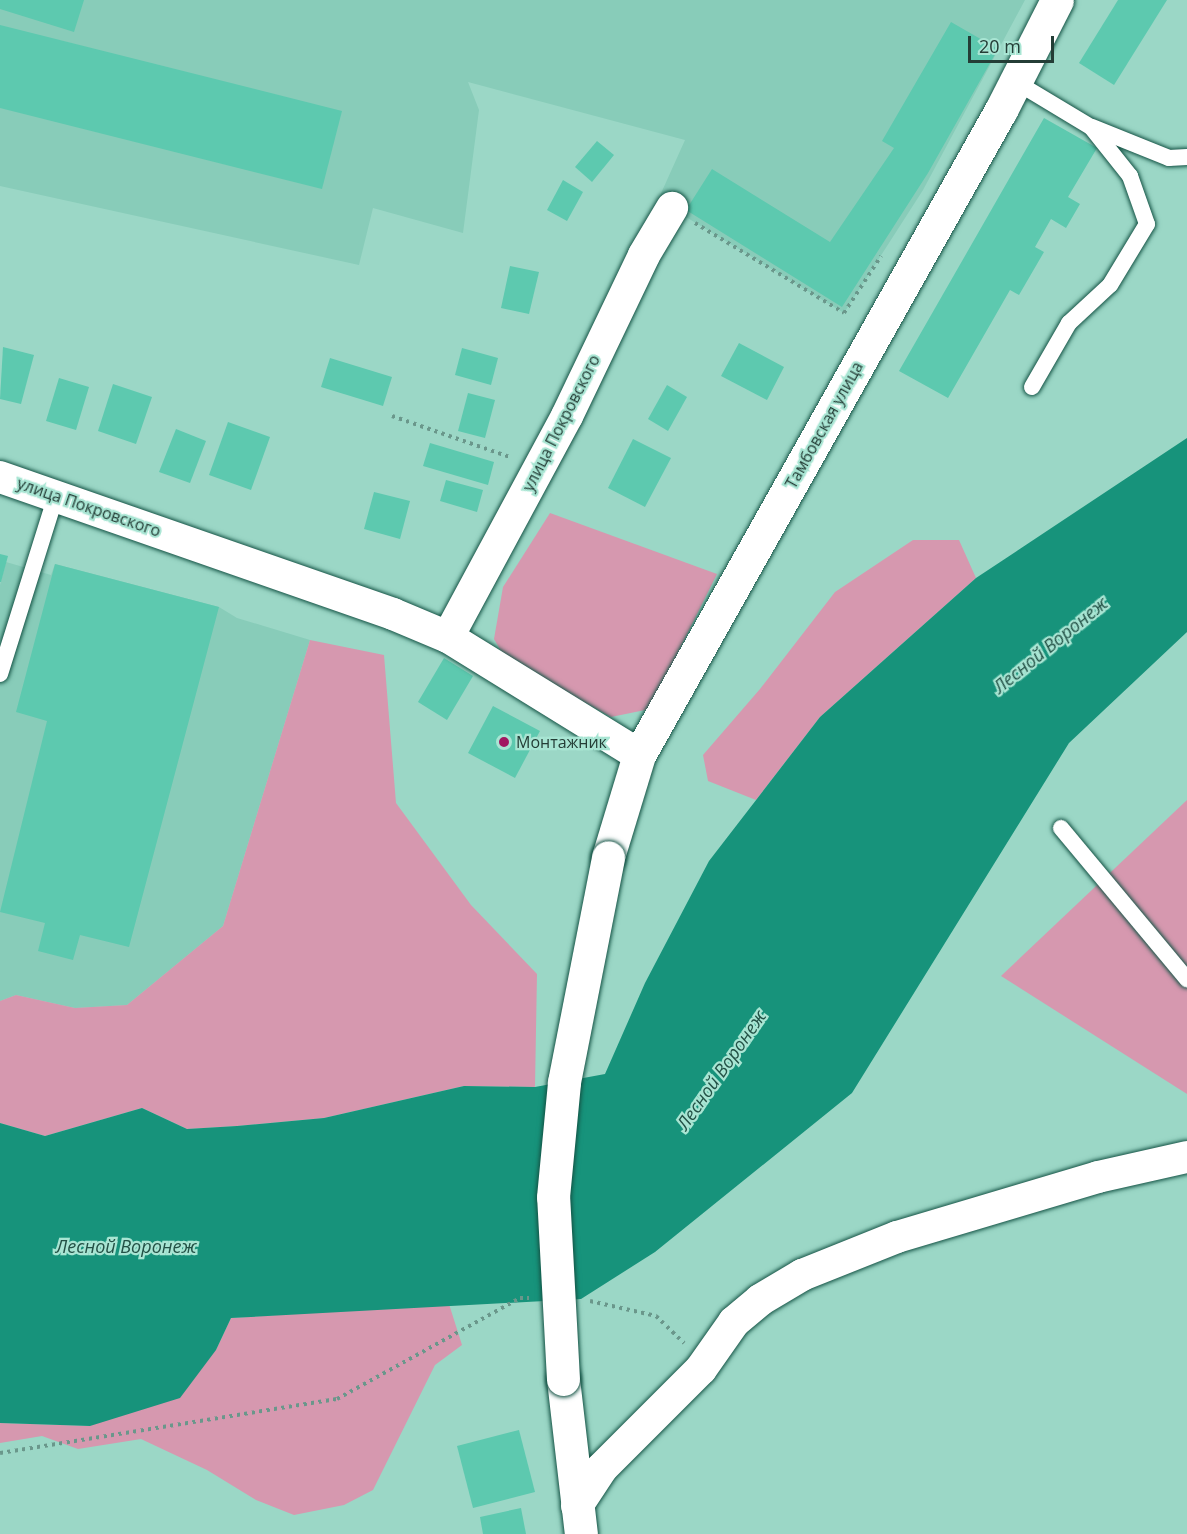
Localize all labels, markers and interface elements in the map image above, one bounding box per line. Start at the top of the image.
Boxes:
scale bar [971,24,1056,62]
text: 20 m [979,34,1021,58]
street label: улица Покровского [518,352,604,494]
street label: Тамбовская улица [781,358,867,492]
street label: улица Покровского [15,473,163,541]
water label: Лесной Воронеж [988,592,1112,698]
place label: Монтажник [516,732,607,752]
marker: Монтажник [497,735,511,749]
water label: Лесной Воронеж [672,1006,770,1134]
water label: Лесной Воронеж [56,1235,196,1257]

